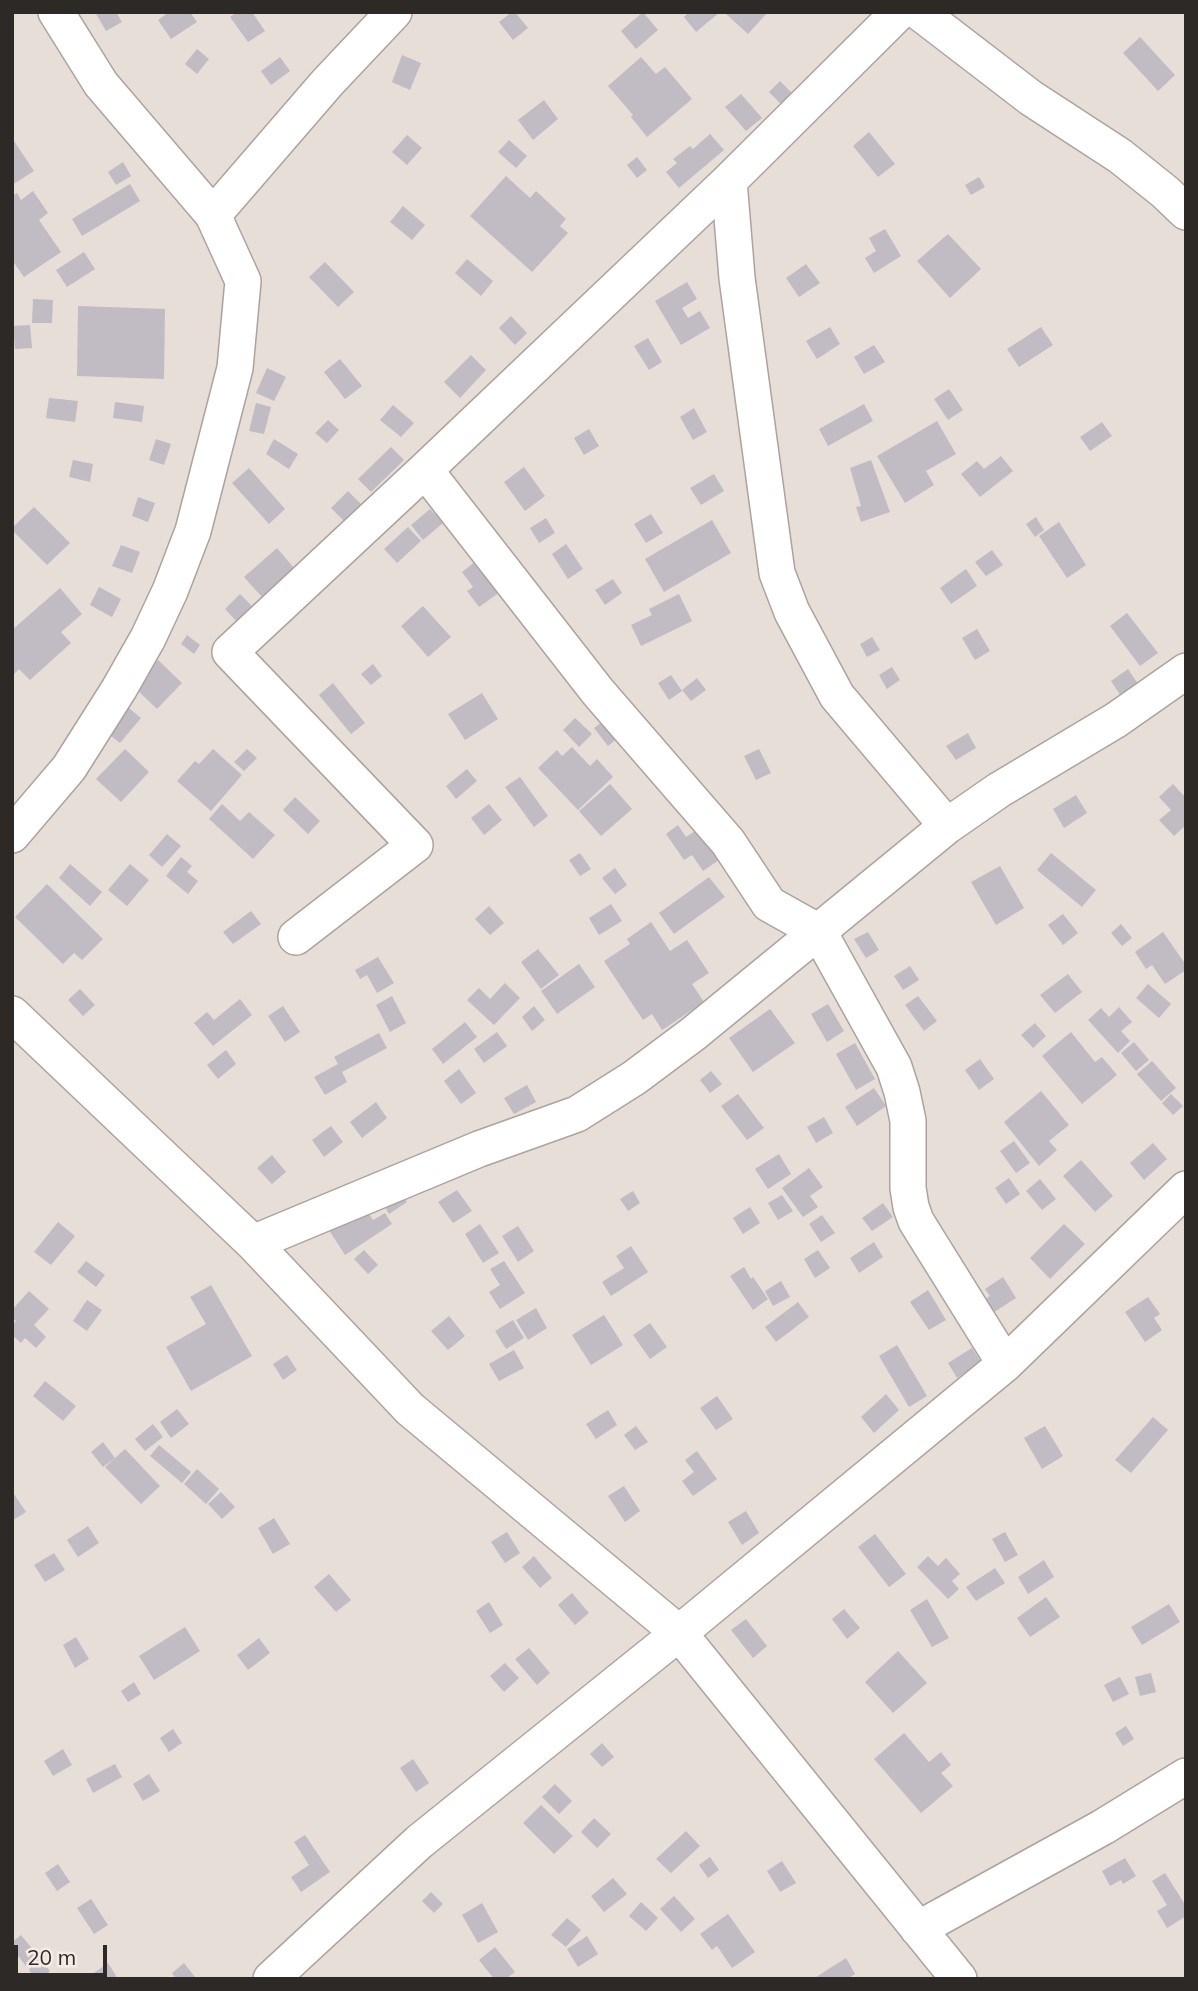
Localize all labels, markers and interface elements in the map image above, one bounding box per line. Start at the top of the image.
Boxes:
scale bar [18,1932,110,1976]
text: 20 m [27,1944,76,1970]

